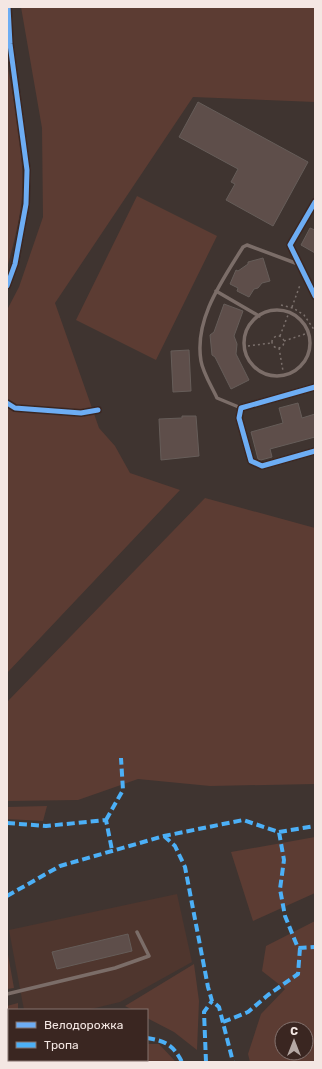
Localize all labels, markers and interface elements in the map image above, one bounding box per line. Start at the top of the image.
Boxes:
legend [8,1009,148,1061]
text: Велодорожка [44,1018,123,1032]
north arrow [274,1021,314,1061]
text: С [290,1025,298,1038]
text: Тропа [44,1038,79,1052]

